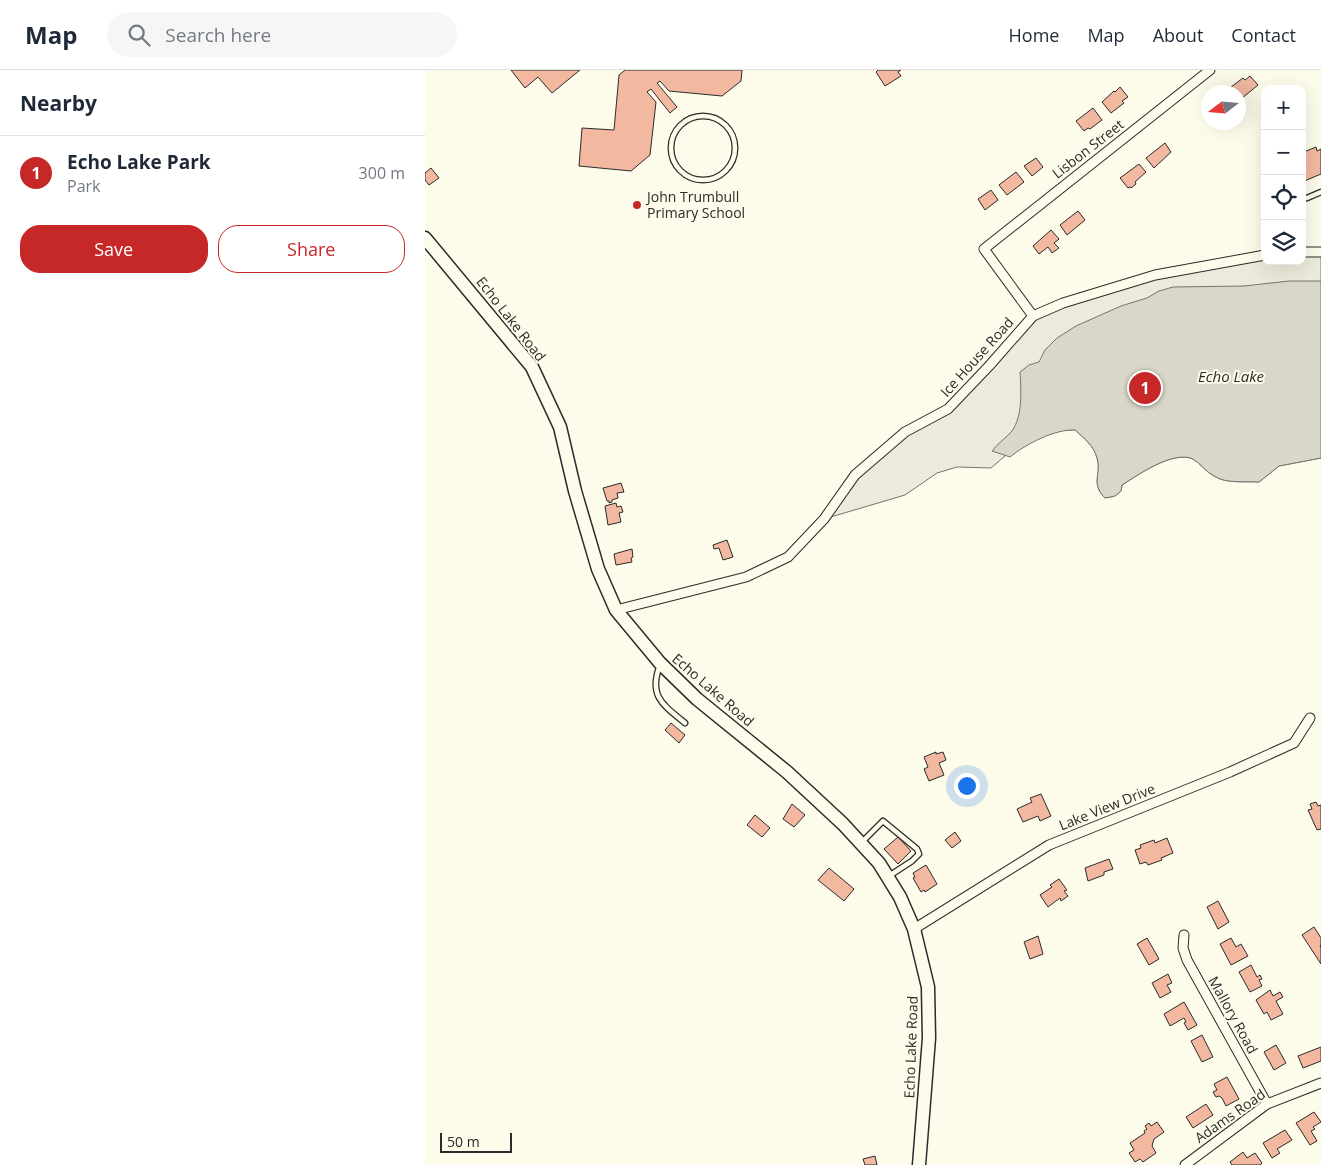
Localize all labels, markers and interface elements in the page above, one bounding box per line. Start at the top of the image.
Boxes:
search box [107,12,457,57]
text: Map [25,18,77,51]
icon: search [125,21,153,49]
text: Search here [165,22,271,48]
text: Home [1009,23,1059,47]
text: Map [1087,23,1125,47]
text: About [1153,23,1203,47]
text: Contact [1231,23,1296,47]
north arrow [1201,85,1246,130]
map controls [1261,85,1306,265]
button: + [1261,85,1306,130]
text: Nearby [20,89,97,117]
street label: Lisbon Street [1048,115,1127,183]
button: − [1261,130,1306,175]
text: Echo Lake Park [67,149,211,175]
text: 1 [31,162,41,184]
text: 300 m [359,162,405,184]
text: Park [67,175,100,197]
button: locate [1261,175,1306,220]
place label: John Trumbull Primary School [645,187,745,222]
marker: John Trumbull Primary School [631,199,643,211]
button: layers [1261,220,1306,265]
button: Save [20,225,208,273]
button: Share [218,225,405,273]
street label: Echo Lake Road [472,272,550,365]
street label: Ice House Road [936,313,1017,401]
water label: Echo Lake [1198,366,1265,386]
pin: 1 [1129,369,1161,407]
street label: Echo Lake Road [668,649,758,730]
your location [954,773,980,799]
street label: Lake View Drive [1056,778,1158,835]
street label: Mallory Road [1204,973,1263,1057]
street label: Echo Lake Road [899,995,922,1099]
street label: Adams Road [1191,1084,1269,1147]
scale bar [440,1130,513,1153]
text: 50 m [447,1132,480,1151]

